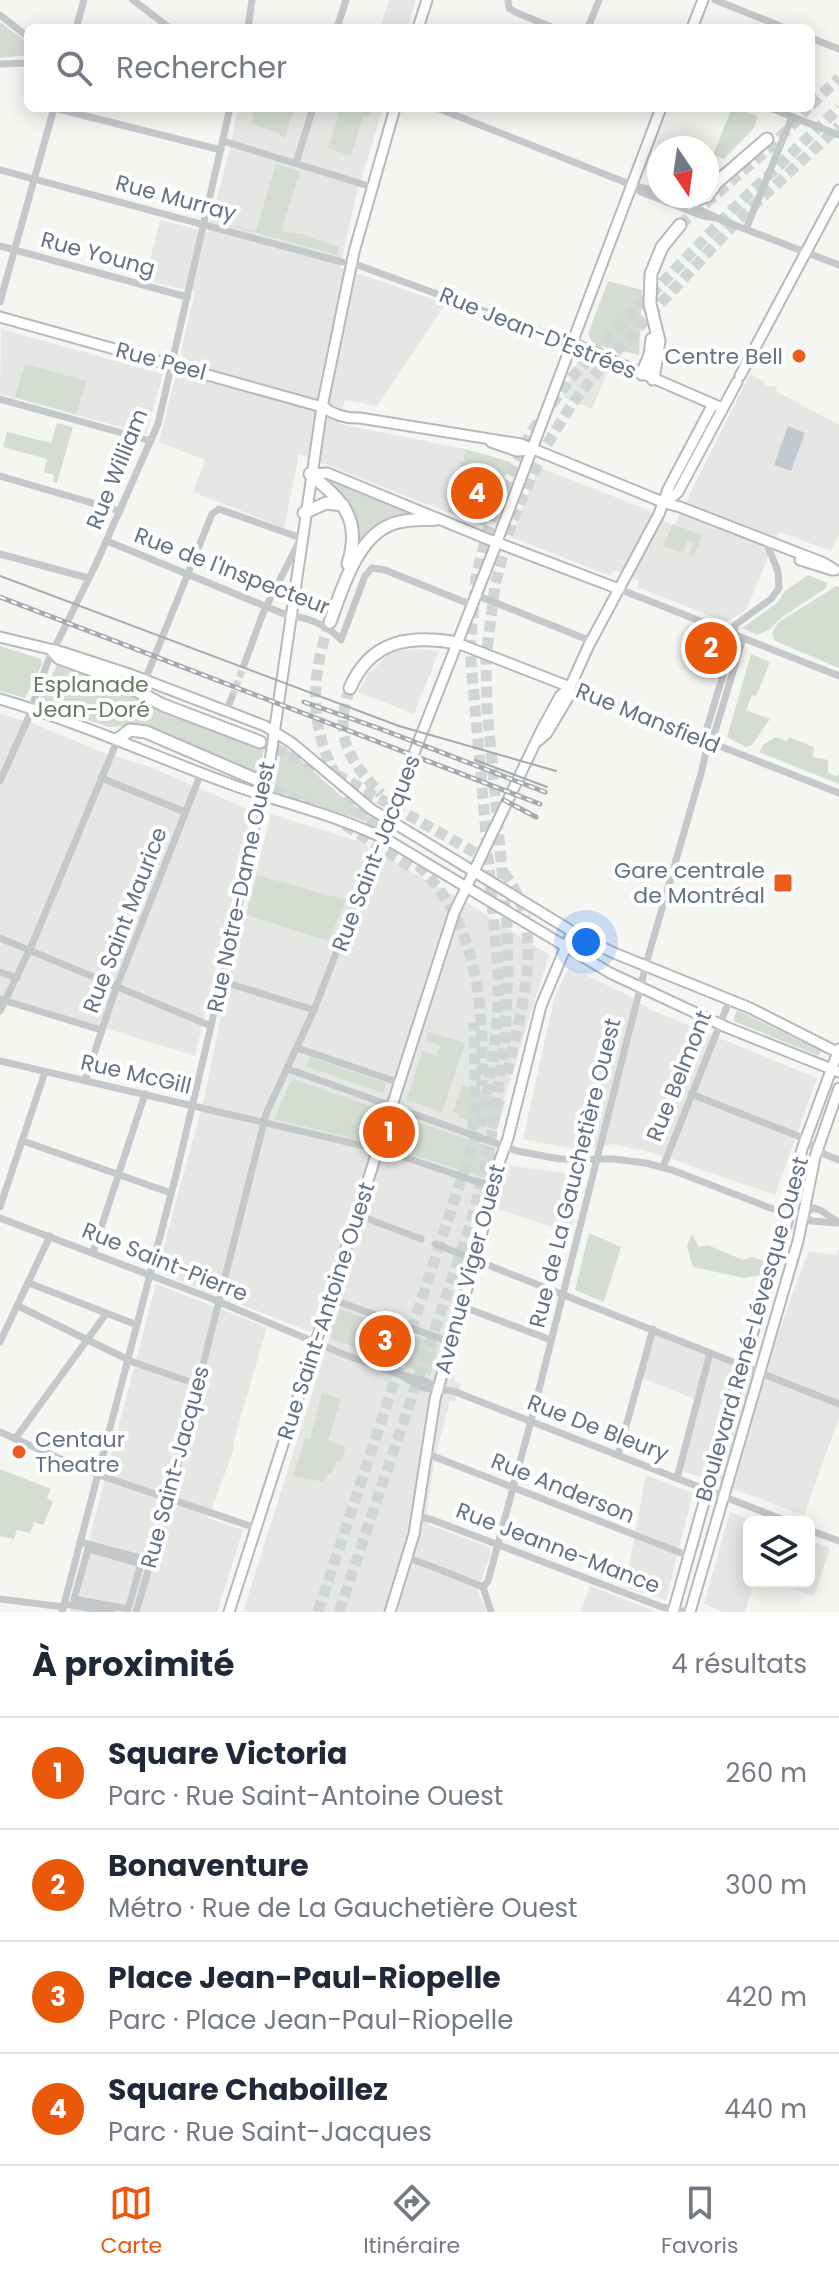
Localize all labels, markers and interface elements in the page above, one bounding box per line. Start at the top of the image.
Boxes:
search box [24,24,815,112]
icon: search [52,46,96,90]
text: Rechercher [116,46,287,89]
north arrow [647,136,719,208]
street label: Rue Murray [112,167,240,229]
street label: Rue Young [38,224,158,284]
street label: Rue Jean-D'Estrées [435,279,641,387]
street label: Rue Peel [112,334,210,388]
place label: Centre Bell [665,341,783,372]
marker: Centre Bell [790,347,808,365]
street label: Rue William [79,404,155,534]
pin: 4 [451,463,503,523]
street label: Rue de l'Inspecteur [130,519,334,623]
pin: 2 [685,618,737,678]
park label: Esplanade Jean-Doré [32,669,150,725]
street label: Rue Mansfield [571,675,725,761]
street label: Rue Saint-Jacques [324,750,428,956]
street label: Rue Notre-Dame Ouest [199,759,283,1015]
street label: Rue Saint Maurice [75,823,175,1017]
place label: Gare centrale de Montréal [614,855,765,911]
marker: Gare centrale de Montréal [772,872,794,894]
your location [566,922,606,962]
street label: Rue Belmont [639,1006,719,1146]
street label: Rue de La Gauchetière Ouest [521,1015,629,1331]
street label: Rue McGill [78,1046,194,1102]
pin: 1 [363,1102,415,1162]
street label: Boulevard René-Lévesque Ouest [688,1153,816,1505]
street label: Avenue Viger Ouest [427,1161,513,1377]
street label: Rue Saint-Antoine Ouest [270,1178,382,1444]
street label: Rue Saint-Pierre [77,1215,253,1309]
pin: 3 [359,1311,411,1371]
street label: Rue Saint-Jacques [133,1362,217,1572]
street label: Rue De Bleury [523,1387,674,1469]
place label: Centaur Theatre [35,1424,125,1480]
marker: Centaur Theatre [10,1443,28,1461]
street label: Rue Anderson [487,1445,639,1531]
street label: Rue Jeanne-Mance [452,1495,664,1601]
map controls [743,1516,815,1588]
button: layers [743,1516,815,1588]
text: À proximité [32,1640,234,1688]
text: 4 résultats [671,1646,807,1682]
text: Square Victoria [108,1732,347,1775]
text: 1 [53,1755,63,1791]
text: 260 m [725,1755,807,1791]
text: Parc · Rue Saint-Antoine Ouest [108,1778,503,1814]
text: Bonaventure [108,1844,309,1887]
text: 2 [51,1867,65,1903]
text: 300 m [725,1867,807,1903]
text: Métro · Rue de La Gauchetière Ouest [108,1890,578,1926]
text: Place Jean-Paul-Riopelle [108,1956,501,1999]
text: 3 [50,1979,66,2015]
text: 420 m [726,1979,807,2015]
text: Parc · Place Jean-Paul-Riopelle [108,2002,513,2038]
text: Square Chaboillez [108,2068,388,2111]
text: 4 [49,2091,67,2127]
text: 440 m [724,2091,807,2127]
text: Parc · Rue Saint-Jacques [108,2114,432,2150]
tab: Carte [100,2181,162,2262]
tab: Itinéraire [363,2181,460,2262]
tab: Favoris [661,2181,739,2262]

